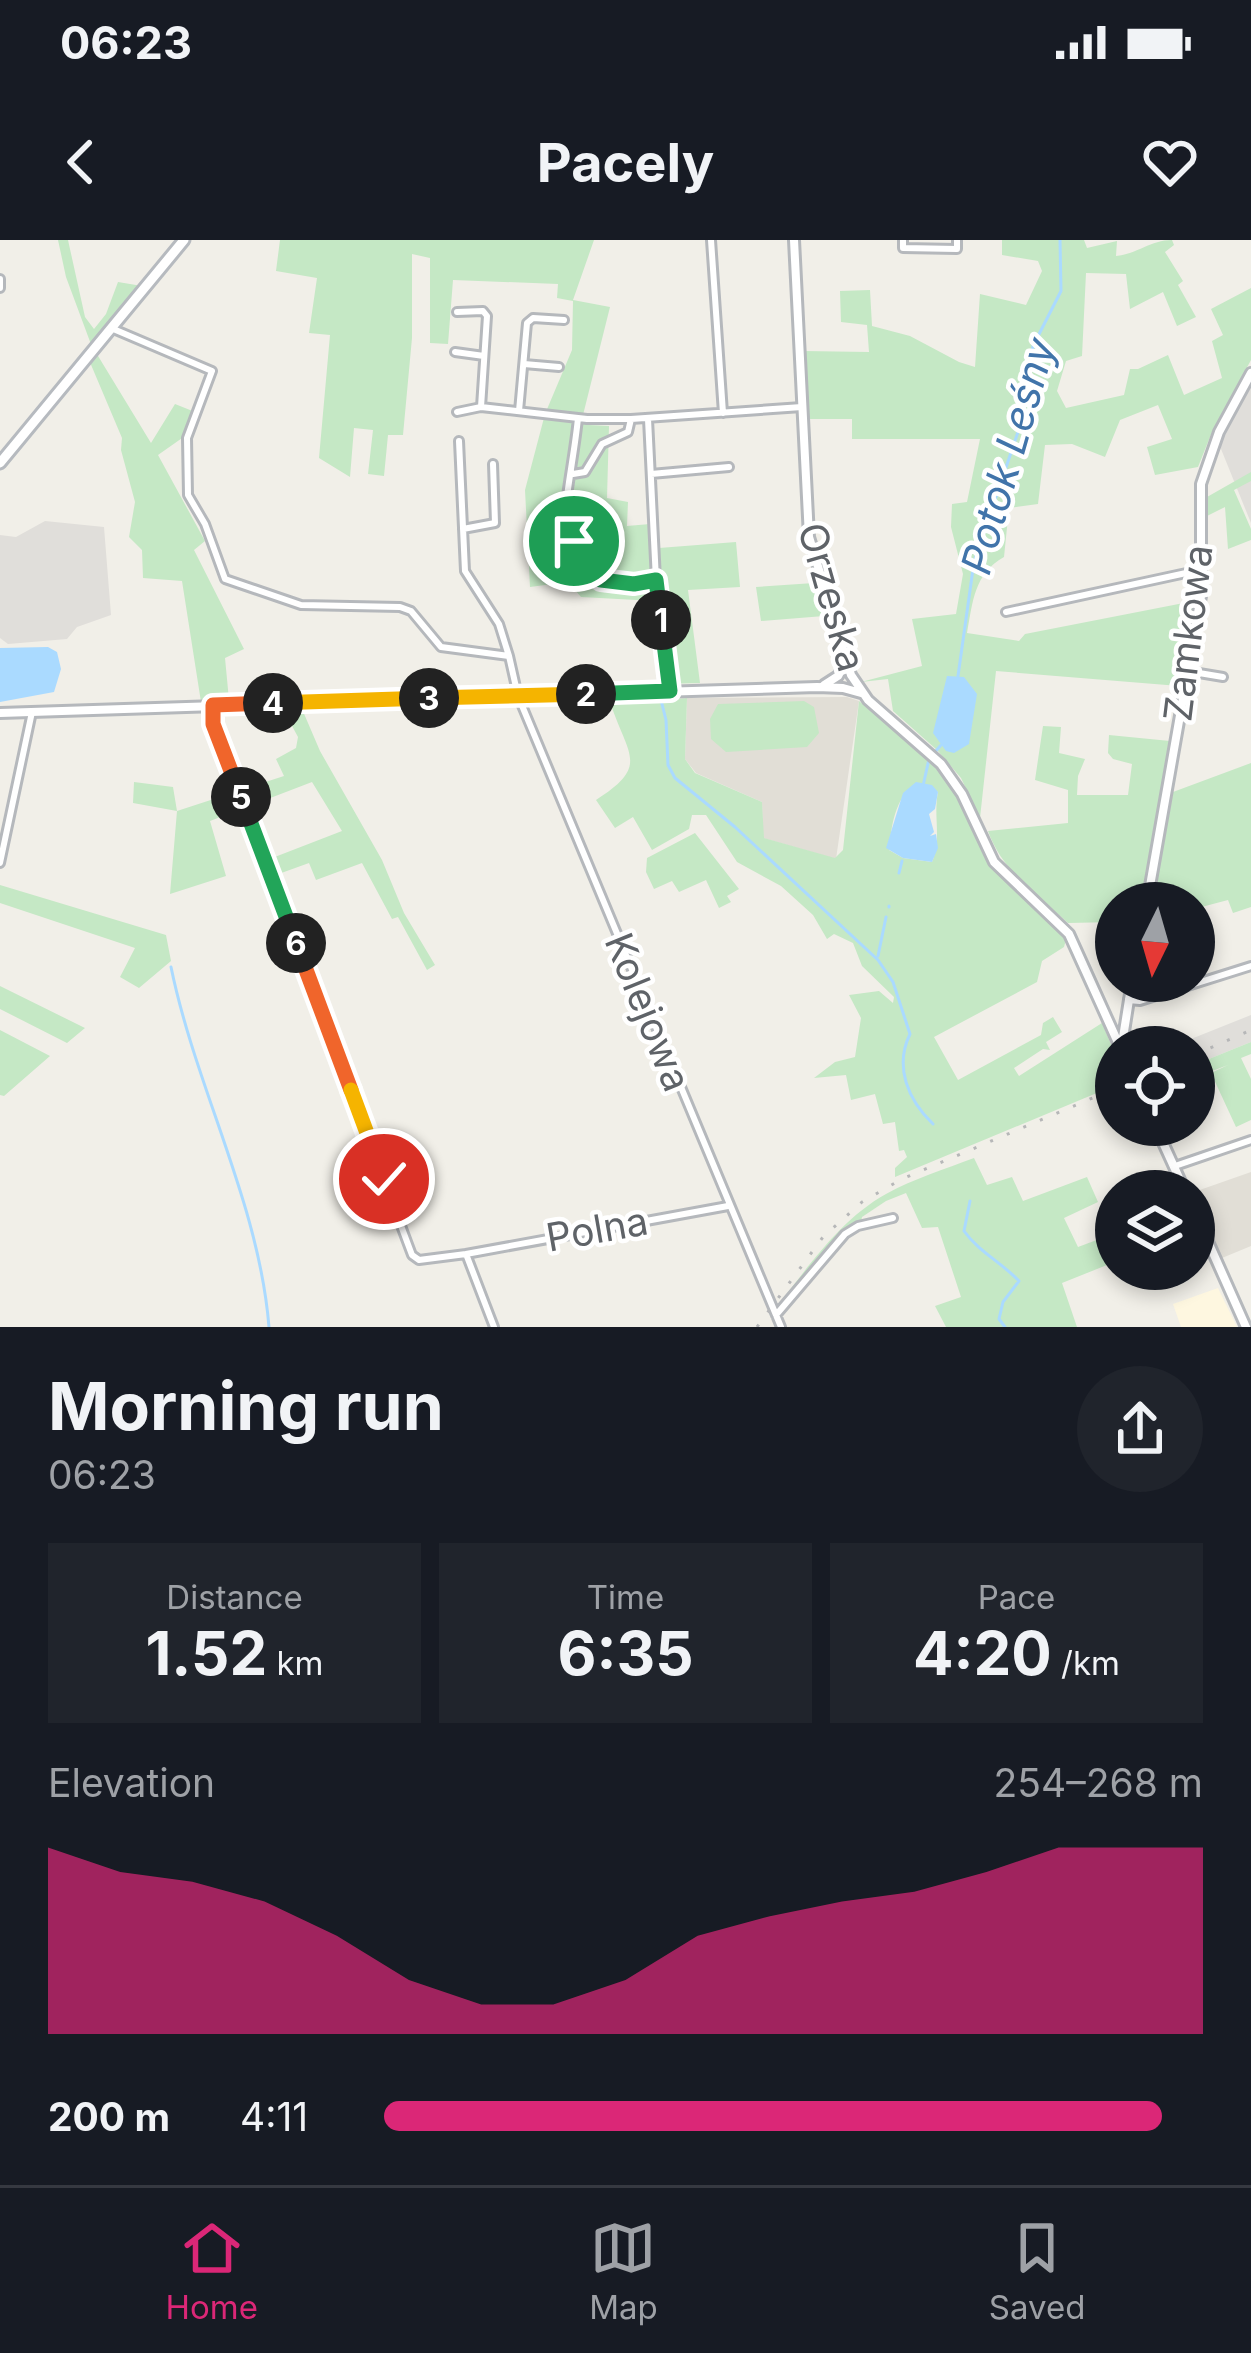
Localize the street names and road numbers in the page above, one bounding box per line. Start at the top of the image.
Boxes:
street label: Orzeska [789,517,876,676]
street label: Zamkowa [1153,542,1222,724]
street label: Kolejowa [596,926,701,1098]
street label: Polna [542,1196,651,1261]

